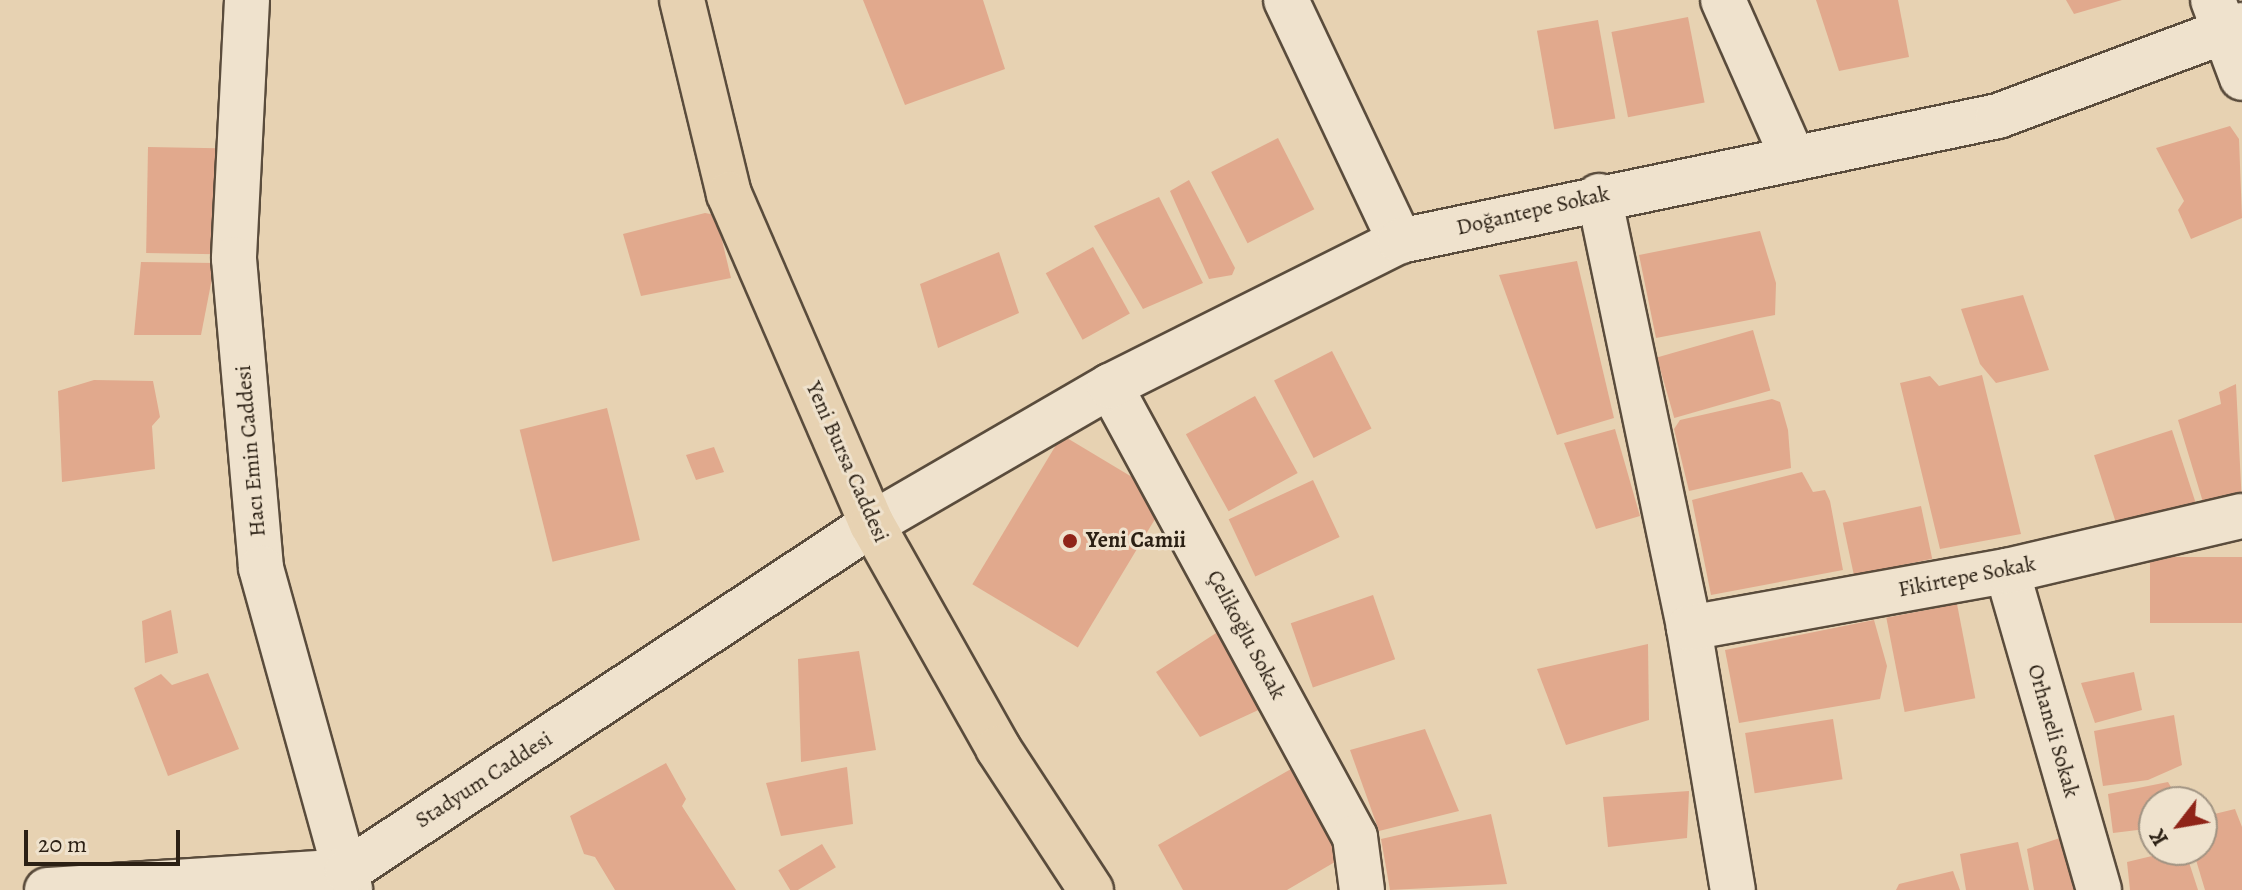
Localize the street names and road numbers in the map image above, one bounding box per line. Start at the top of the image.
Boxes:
street label: Doğantepe Sokak [1454,181,1612,241]
street label: Hacı Emin Caddesi [230,364,272,538]
street label: Yeni Bursa Caddesi [800,378,894,546]
street label: Fikirtepe Sokak [1896,551,2038,603]
street label: Çelikoğlu Sokak [1201,566,1291,704]
street label: Orhaneli Sokak [2021,661,2085,801]
street label: Stadyum Caddesi [411,726,557,834]

